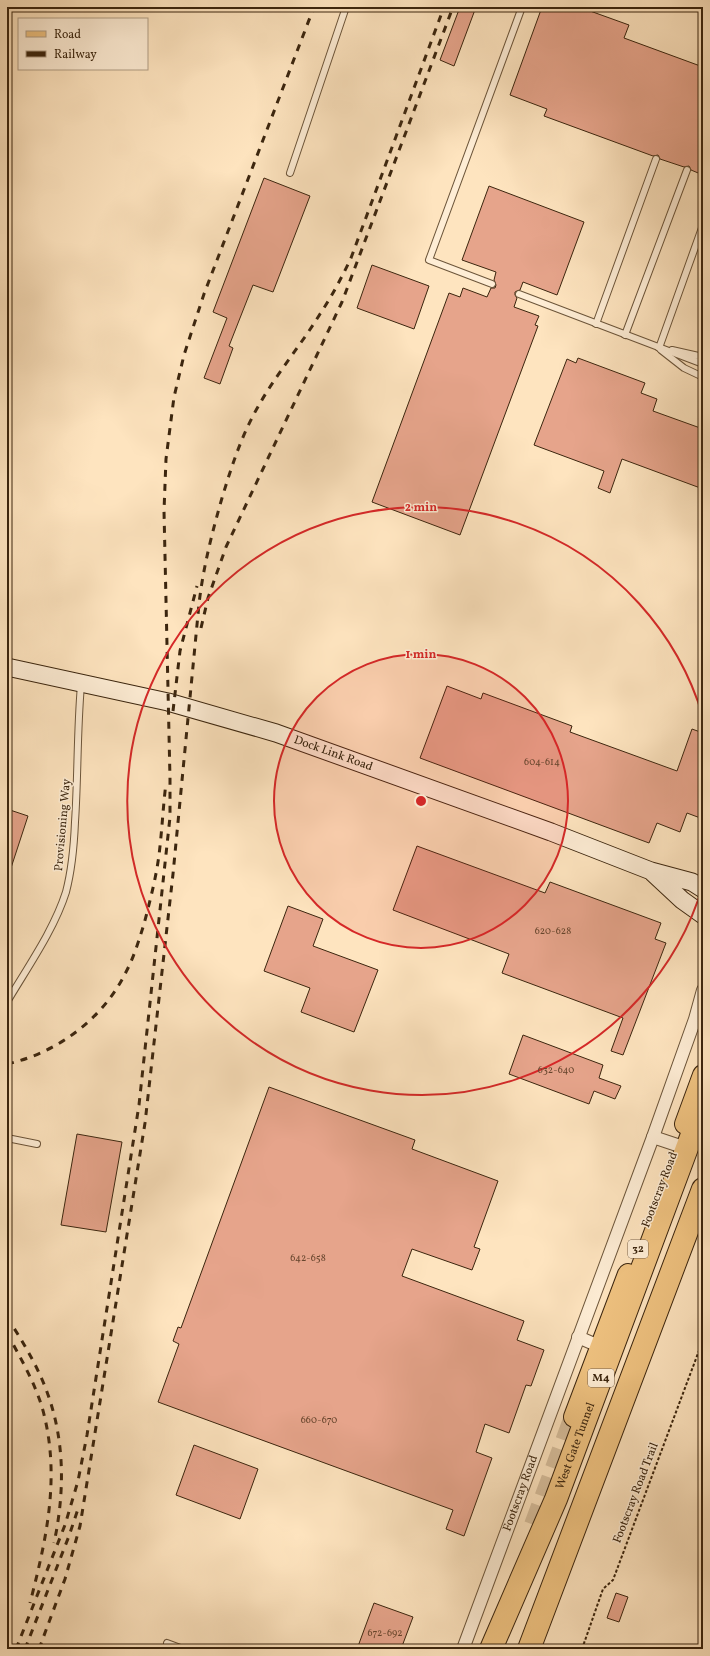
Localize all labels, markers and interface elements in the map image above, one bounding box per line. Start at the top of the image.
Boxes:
legend [18,18,148,70]
text: Road [54,27,81,43]
text: Railway [54,47,97,63]
text: 2 min [405,500,437,516]
text: 1 min [406,647,437,663]
street label: Dock Link Road [292,732,375,775]
house number: 604-614 [524,755,560,769]
street label: Provisioning Way [51,778,75,872]
centre of rings [414,794,428,808]
house number: 620-628 [535,924,571,938]
house number: 632-640 [538,1063,574,1077]
street label: Footscray Road [638,1150,682,1230]
road number: 32 [628,1240,648,1258]
house number: 642-658 [290,1251,326,1265]
road number: M4 [588,1369,614,1387]
street label: West Gate Tunnel [552,1400,599,1492]
house number: 660-670 [301,1413,337,1427]
street label: Footscray Road Trail [609,1440,663,1546]
street label: Footscray Road [499,1453,542,1534]
house number: 672-692 [367,1626,403,1640]

